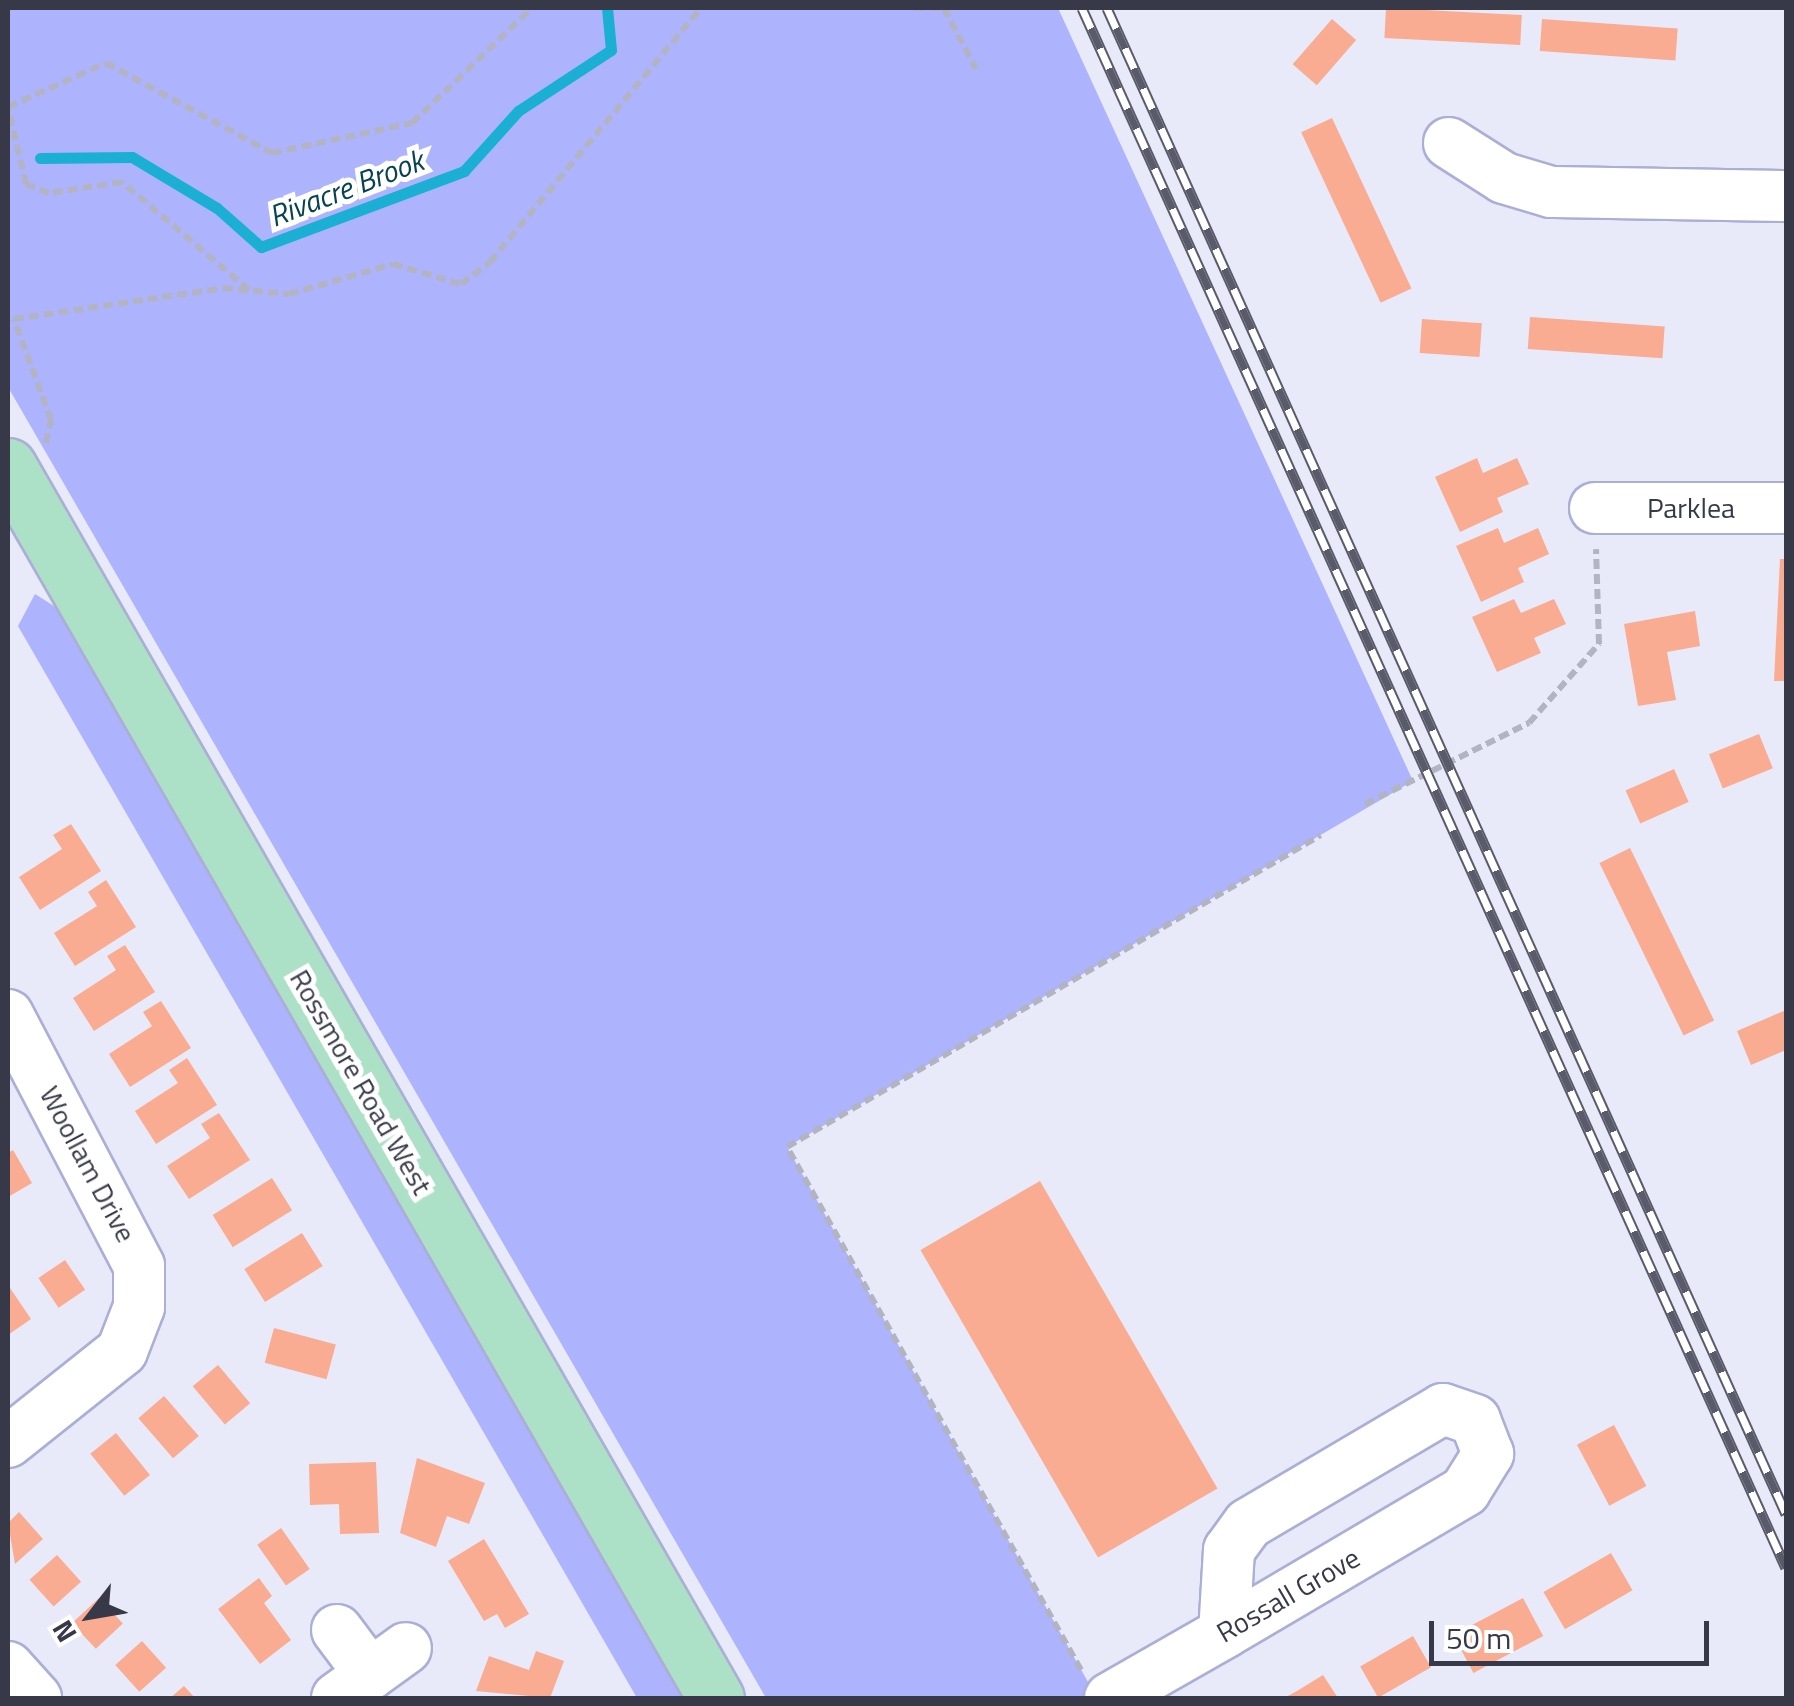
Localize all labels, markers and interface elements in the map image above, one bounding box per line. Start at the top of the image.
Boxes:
water label: Rivacre Brook [264,142,428,234]
street label: Parklea [1647,491,1735,525]
street label: Rossmore Road West [283,964,439,1200]
street label: Woollam Drive [33,1080,143,1248]
street label: Rossall Grove [1211,1541,1365,1649]
north arrow [40,1566,140,1666]
scale bar [1434,1601,1714,1663]
text: N [40,1612,87,1651]
text: 50 m [1446,1615,1511,1661]

